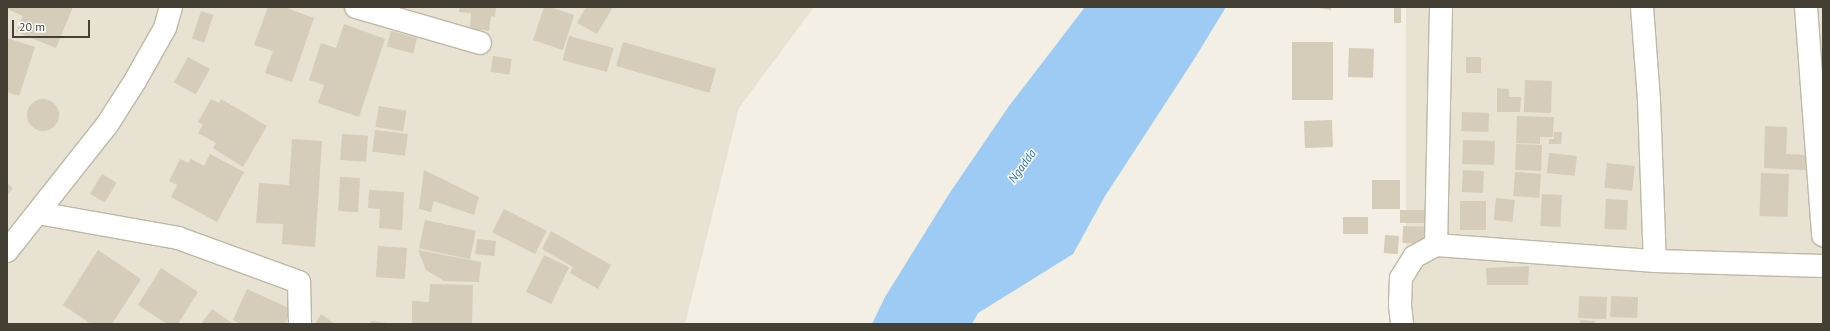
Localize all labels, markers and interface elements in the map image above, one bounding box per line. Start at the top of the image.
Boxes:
scale bar [14,12,92,38]
text: 20 m [19,19,45,34]
water label: Ngadda [1005,147,1039,185]

